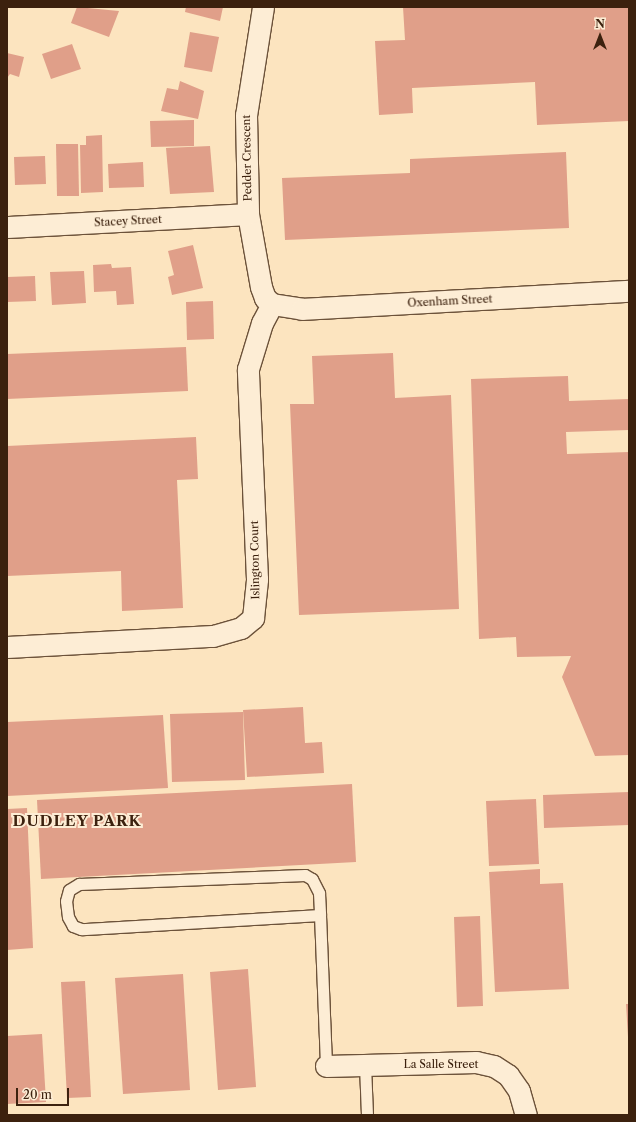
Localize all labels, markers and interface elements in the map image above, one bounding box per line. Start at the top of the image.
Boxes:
north arrow [580,16,620,56]
text: N [595,17,605,31]
street label: Pedder Crescent [240,114,254,202]
street label: Stacey Street [94,213,162,229]
street label: Oxenham Street [407,292,493,310]
street label: Islington Court [248,520,262,600]
district label: DUDLEY PARK [12,812,142,830]
street label: La Salle Street [403,1057,479,1071]
scale bar [18,1080,71,1106]
text: 20 m [23,1087,52,1102]

